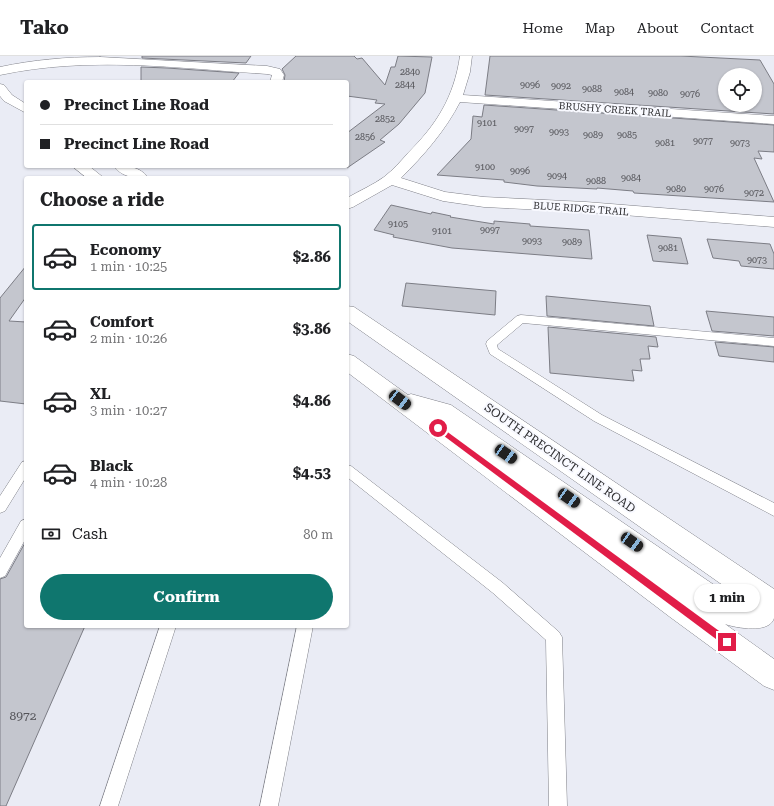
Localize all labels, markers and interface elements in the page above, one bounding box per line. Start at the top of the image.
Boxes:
text: Tako [20,16,69,39]
text: Home [522,20,563,36]
text: Map [585,20,615,36]
text: About [637,20,679,36]
text: Contact [701,20,754,36]
house number: 2840 [400,67,420,77]
map controls [718,68,762,112]
button: locate [718,68,762,112]
house number: 2844 [395,80,415,90]
house number: 9096 [520,80,540,90]
house number: 9092 [551,81,571,91]
house number: 9088 [582,84,602,94]
house number: 9084 [614,87,634,97]
house number: 9080 [648,88,668,98]
house number: 9076 [680,89,700,99]
text: Precinct Line Road [64,96,209,114]
street label: BRUSHY CREEK TRAIL [558,100,672,119]
house number: 2852 [375,114,395,124]
house number: 9101 [477,118,497,128]
house number: 9097 [514,124,534,134]
house number: 9093 [549,127,569,137]
house number: 9089 [583,130,603,140]
house number: 9085 [617,130,637,140]
house number: 2856 [355,132,375,142]
text: Precinct Line Road [64,135,209,153]
house number: 9077 [693,136,713,146]
house number: 9081 [655,138,675,148]
house number: 9073 [730,138,750,148]
house number: 9100 [475,162,495,172]
house number: 9096 [510,166,530,176]
house number: 9094 [547,171,567,181]
house number: 9084 [621,173,641,183]
house number: 9088 [586,176,606,186]
house number: 9080 [666,184,686,194]
house number: 9076 [704,184,724,194]
house number: 9072 [744,188,764,198]
text: Choose a ride [40,189,164,210]
street label: BLUE RIDGE TRAIL [533,200,629,217]
house number: 9105 [388,219,408,229]
house number: 9097 [480,225,500,235]
house number: 9101 [432,226,452,236]
house number: 9093 [522,236,542,246]
house number: 9089 [562,237,582,247]
icon: car [42,239,78,275]
text: Economy [90,241,161,259]
house number: 9081 [658,243,678,253]
text: $2.86 [293,248,331,266]
house number: 9073 [747,255,767,265]
text: 1 min · 10:25 [90,259,167,274]
icon: car [42,311,78,347]
text: Comfort [90,313,154,331]
text: $3.86 [293,320,331,338]
text: 2 min · 10:26 [90,331,167,346]
icon: car [42,383,78,419]
text: XL [90,385,111,403]
car [387,388,413,412]
text: $4.86 [293,392,331,410]
street label: SOUTH PRECINCT LINE ROAD [482,400,638,516]
text: 3 min · 10:27 [90,403,167,418]
route start [429,419,447,437]
car [493,442,519,466]
icon: car [42,455,78,491]
text: Black [90,457,133,475]
text: $4.53 [293,464,331,482]
text: 4 min · 10:28 [90,475,167,490]
car [556,486,582,510]
icon: cash [40,523,62,545]
text: Cash [72,525,108,543]
text: 80 m [303,527,333,542]
car [619,530,645,554]
button: Confirm [40,574,333,620]
callout: 1 min [694,584,760,612]
text: 1 min [709,590,745,605]
route end [718,633,736,651]
house number: 8972 [10,709,37,723]

